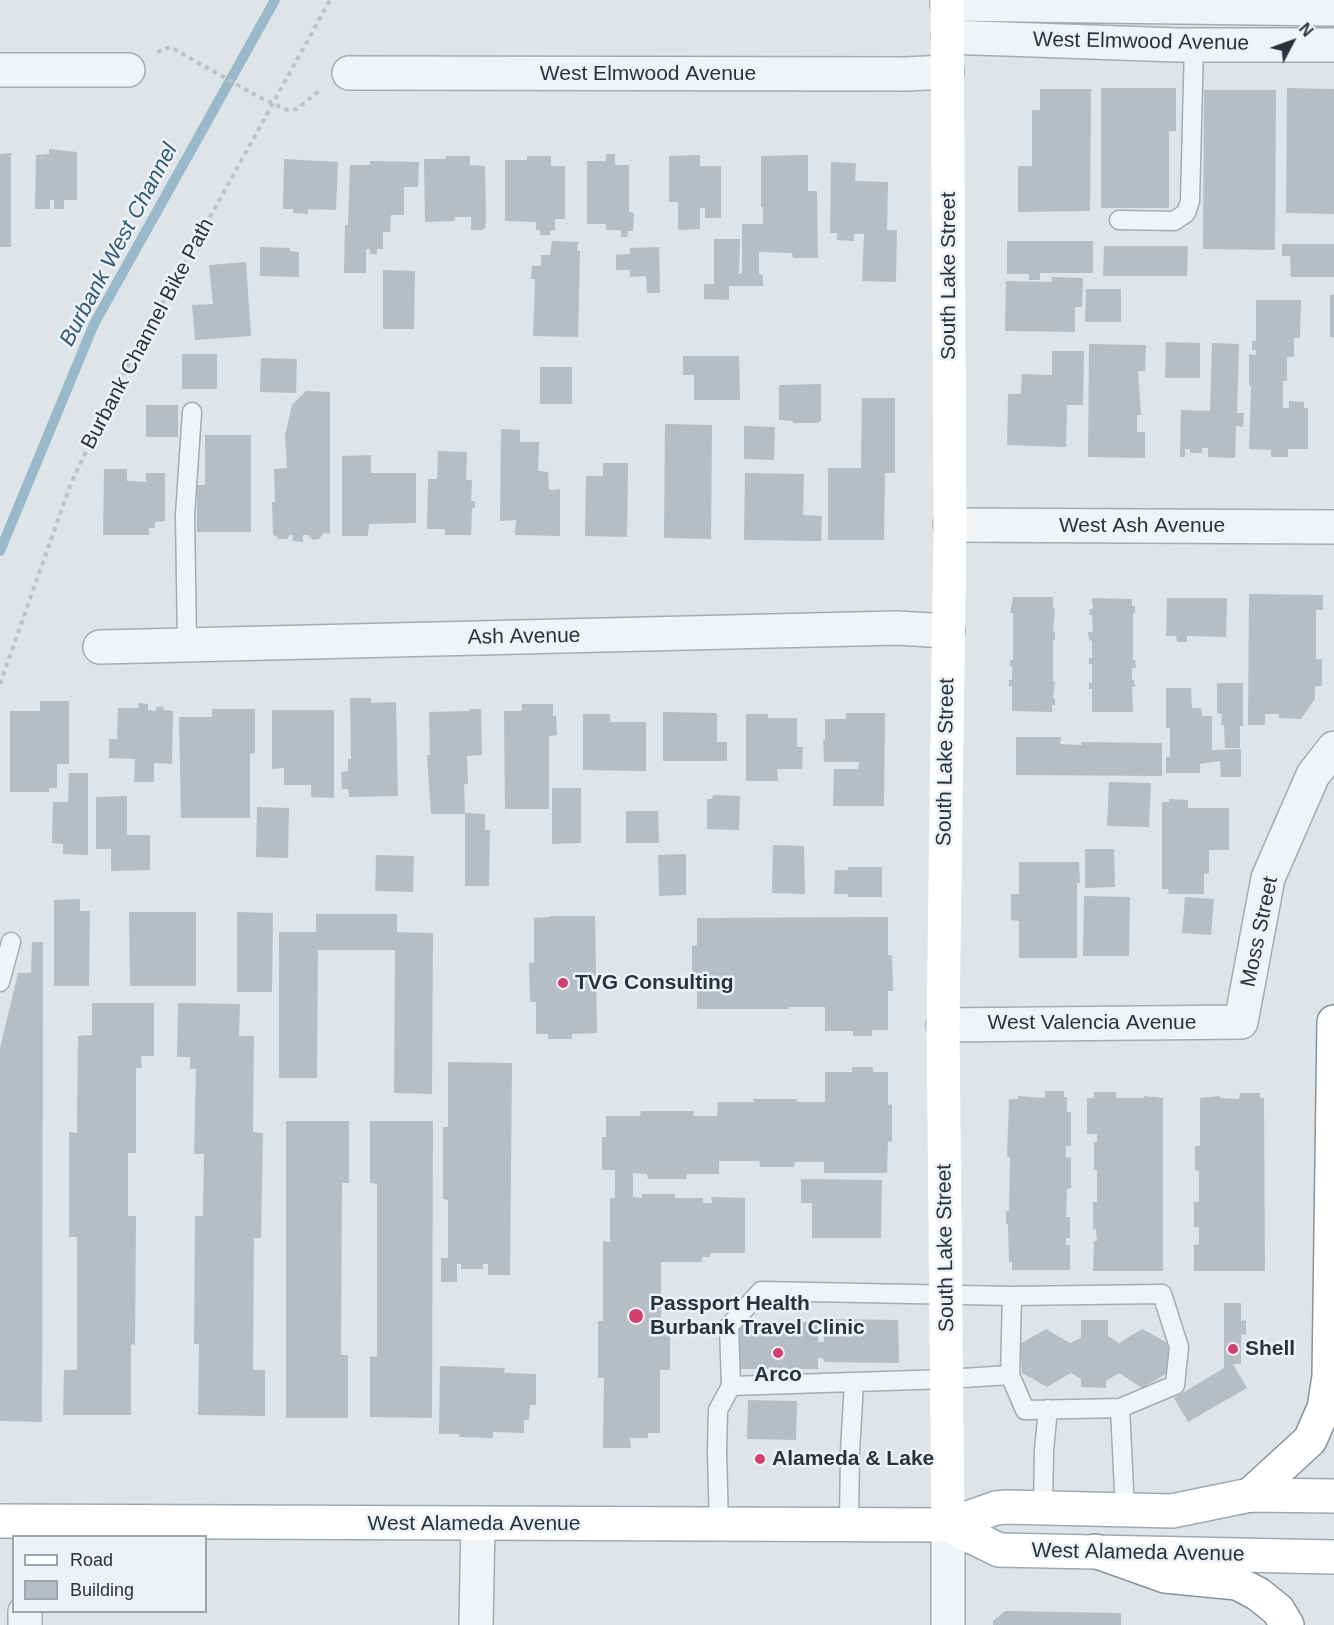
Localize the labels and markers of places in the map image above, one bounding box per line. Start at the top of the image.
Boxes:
place label: TVG Consulting [575,970,734,996]
marker: TVG Consulting [556,976,570,990]
place label: Passport Health Burbank Travel Clinic [650,1291,865,1341]
marker: Passport Health Burbank Travel Clinic [627,1307,645,1325]
place label: Shell [1245,1336,1295,1362]
marker: Shell [1226,1342,1240,1356]
marker: Arco [771,1346,785,1360]
place label: Arco [754,1362,802,1388]
place label: Alameda & Lake [772,1446,934,1472]
marker: Alameda & Lake [753,1452,767,1466]

